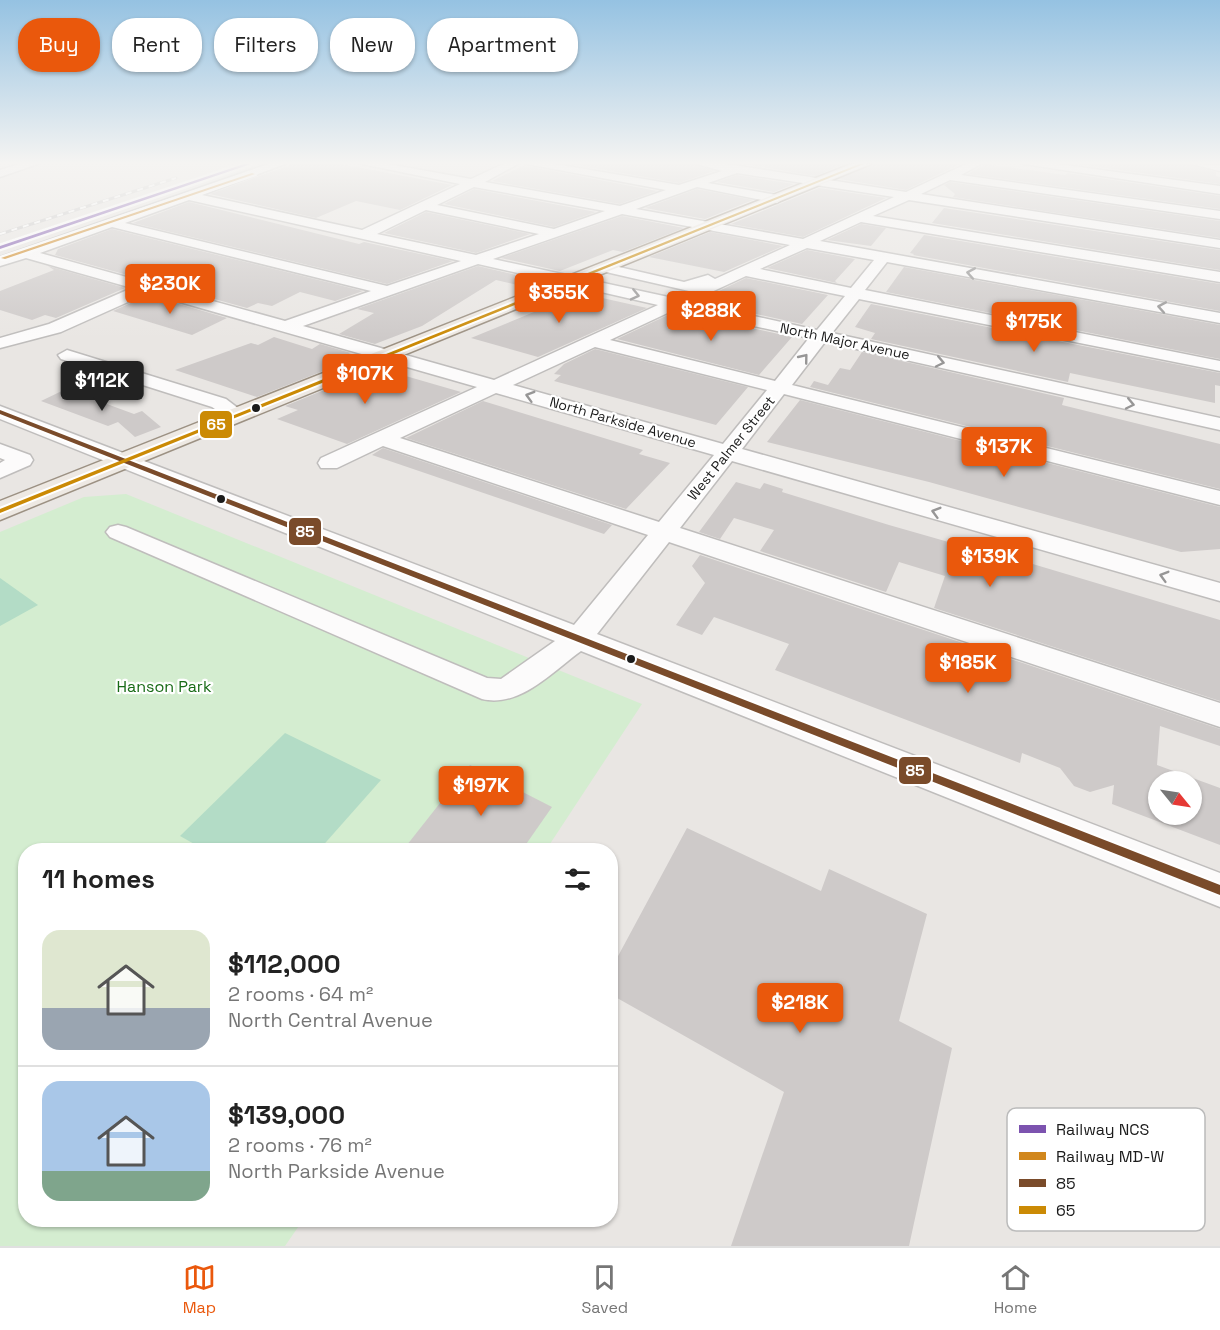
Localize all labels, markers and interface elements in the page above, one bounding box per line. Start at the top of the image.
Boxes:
chip: Buy [18,18,100,72]
chip: Rent [112,18,202,72]
chip: Filters [214,18,318,72]
chip: New [330,18,415,72]
chip: Apartment [427,18,578,72]
pin: $230K [128,264,212,315]
one-way arrow [966,267,976,280]
text: $230K [139,270,201,296]
pin: $355K [517,273,601,324]
text: $355K [529,279,589,305]
one-way arrow [630,288,640,301]
pin: $288K [669,291,753,342]
text: $288K [681,297,741,323]
one-way arrow [1158,301,1168,314]
pin: $175K [992,302,1076,353]
text: $175K [1006,308,1062,334]
street label: North Major Avenue [778,318,912,364]
pin: $107K [323,354,407,405]
one-way arrow [796,354,807,365]
one-way arrow [934,355,944,368]
text: $107K [336,360,394,386]
pin: $112K [60,361,144,412]
text: $112K [75,367,129,393]
one-way arrow [525,391,536,403]
street label: North Parkside Avenue [548,392,698,452]
street label: West Palmer Street [683,392,779,504]
one-way arrow [1125,397,1135,410]
unlabelled marker [250,402,262,414]
line badge: 65 [199,410,233,439]
text: 65 [206,414,226,435]
pin: $137K [962,427,1046,478]
text: $137K [976,433,1032,459]
unlabelled marker [215,493,227,505]
one-way arrow [931,506,941,519]
line badge: 85 [288,517,322,546]
text: 85 [295,521,315,542]
pin: $139K [948,537,1032,588]
text: $139K [961,543,1019,569]
one-way arrow [1159,571,1170,583]
pin: $185K [926,643,1010,694]
text: $185K [939,649,997,675]
unlabelled marker [625,653,637,665]
park label: Hanson Park [116,676,212,697]
line badge: 85 [898,756,932,785]
text: 85 [905,760,925,781]
pin: $197K [439,766,523,817]
north arrow [1148,771,1202,825]
map controls [1148,771,1202,825]
text: $197K [453,772,509,798]
text: 11 homes [42,862,155,896]
icon: filters [561,863,594,896]
text: $112,000 [228,947,341,981]
icon: home [90,954,162,1026]
text: 2 rooms · 64 m² [228,981,373,1007]
pin: $218K [758,983,842,1034]
text: $218K [771,989,829,1015]
text: North Central Avenue [228,1007,433,1033]
text: $139,000 [228,1098,345,1132]
icon: home [90,1105,162,1177]
legend [1007,1108,1205,1231]
text: Railway NCS [1056,1119,1150,1140]
text: 2 rooms · 76 m² [228,1132,372,1158]
text: Railway MD-W [1056,1146,1164,1167]
text: North Parkside Avenue [228,1158,445,1184]
text: 85 [1056,1173,1076,1194]
text: 65 [1056,1200,1075,1221]
tab: Map [183,1261,216,1318]
tab: Saved [582,1261,628,1318]
tab: Home [994,1261,1037,1318]

